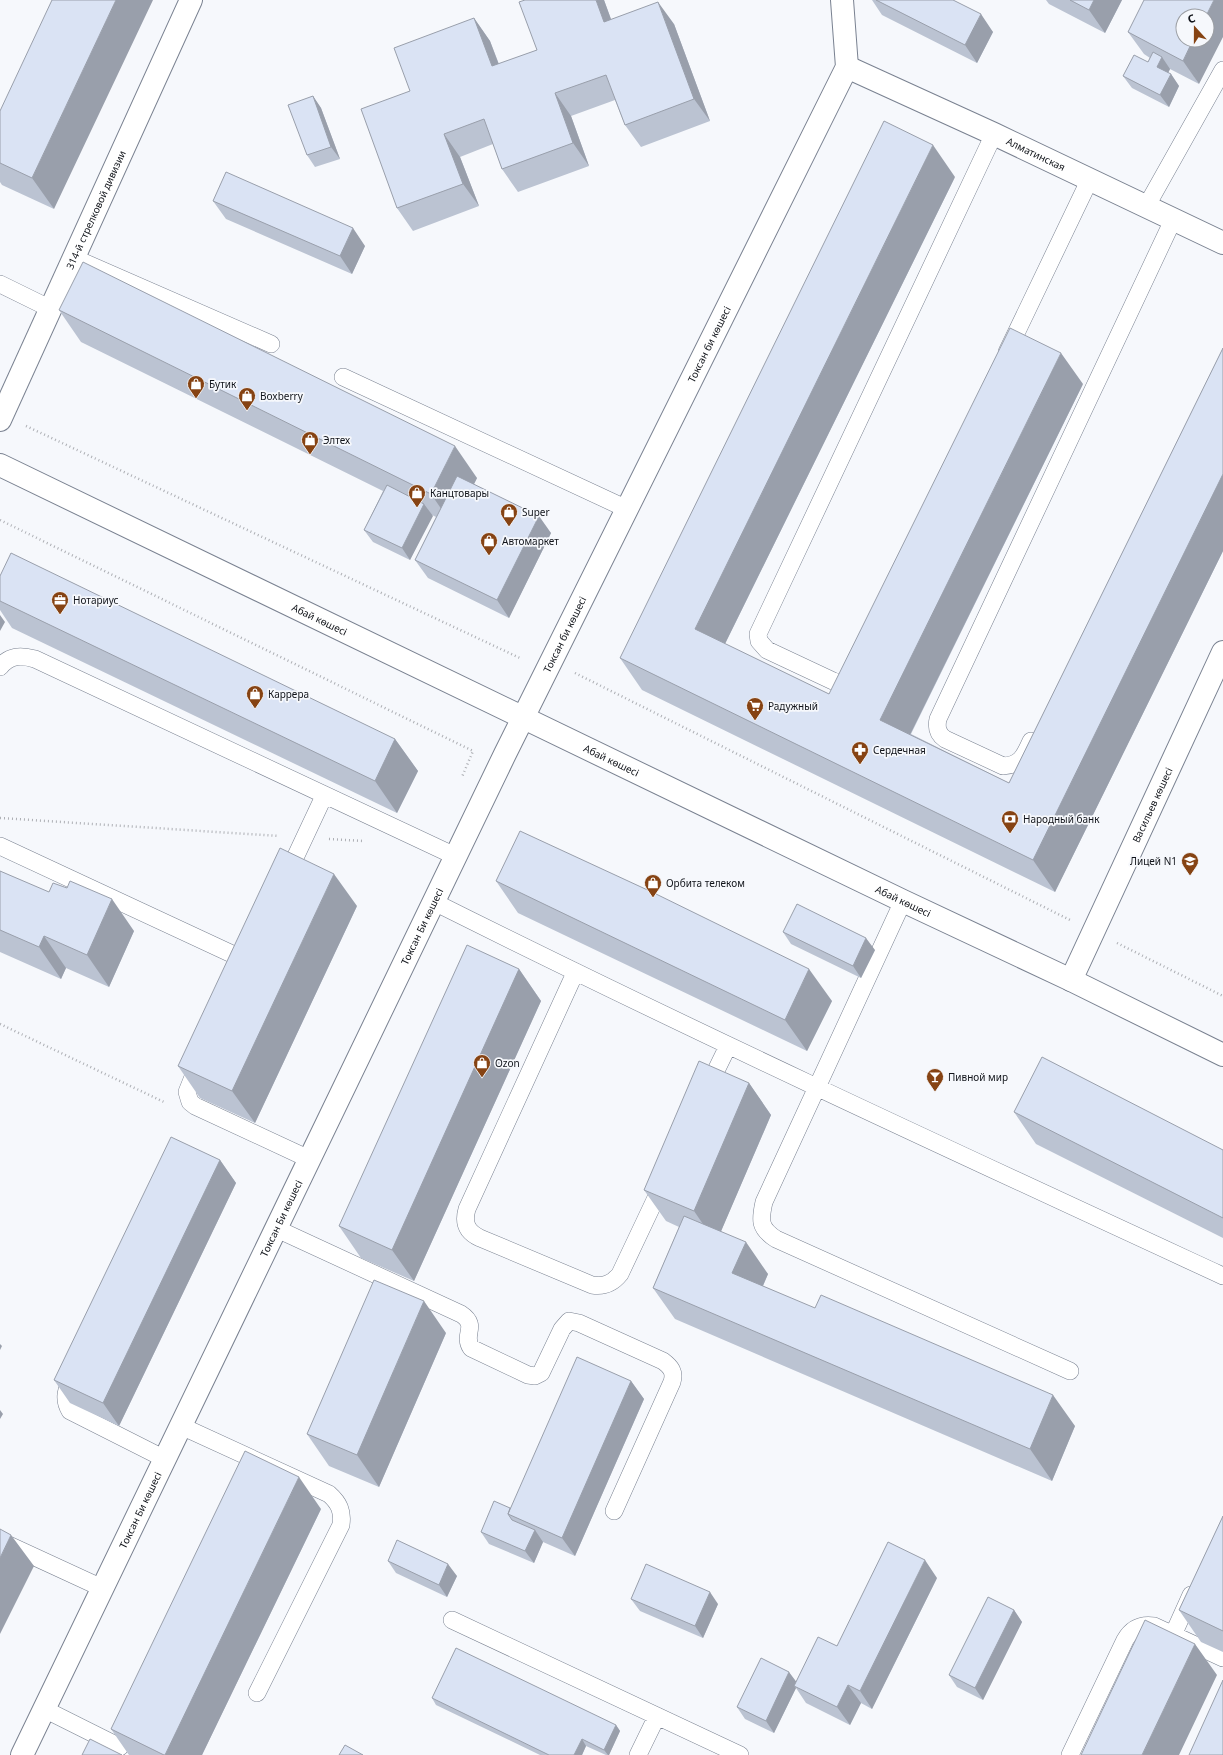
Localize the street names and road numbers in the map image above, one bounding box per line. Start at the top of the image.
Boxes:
street label: Алматинская [1004,134,1068,174]
street label: 314-й стрелковой дивизии [62,148,129,271]
street label: Токсан би көшесі [684,304,734,385]
street label: Токсан би көшесі [540,594,589,675]
street label: Абай көшесі [290,600,350,639]
street label: Абай көшесі [581,741,641,780]
street label: Васильев көшесі [1129,765,1176,845]
street label: Абай көшесі [873,882,933,920]
street label: Токсан Би көшесі [397,886,446,967]
street label: Токсан Би көшесі [257,1178,305,1259]
street label: Токсан Би көшесі [116,1469,165,1551]

